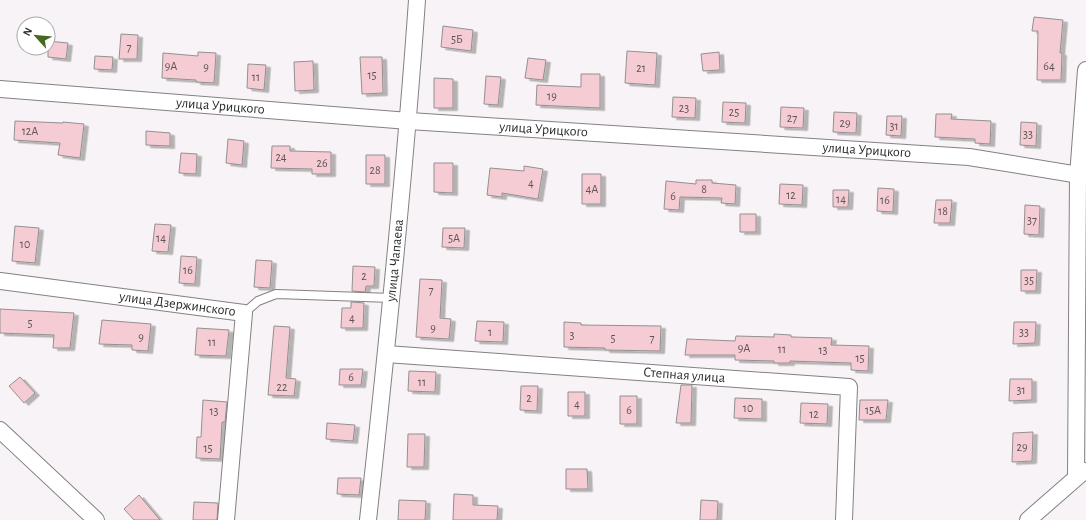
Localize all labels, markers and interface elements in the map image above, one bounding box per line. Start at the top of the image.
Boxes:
north arrow [16,16,56,56]
text: N [21,26,34,38]
house number: 5Б [451,33,463,45]
house number: 7 [126,41,132,53]
house number: 9А [165,60,177,72]
house number: 64 [1043,60,1055,72]
house number: 9 [203,61,209,73]
house number: 21 [636,62,646,74]
house number: 15 [367,69,377,81]
house number: 11 [252,71,260,83]
house number: 19 [547,90,557,102]
street label: улица Урицкого [175,96,265,117]
house number: 23 [679,102,689,114]
house number: 25 [729,106,739,118]
house number: 27 [787,112,797,124]
house number: 29 [839,117,851,129]
street label: улица Урицкого [498,120,588,139]
house number: 31 [889,120,899,132]
house number: 12А [22,125,38,137]
house number: 33 [1023,128,1033,140]
street label: улица Урицкого [821,141,912,160]
house number: 24 [275,151,287,163]
house number: 26 [316,157,328,169]
house number: 28 [369,164,381,176]
house number: 4 [528,177,534,189]
house number: 4А [586,183,598,195]
house number: 8 [701,183,707,195]
house number: 12 [786,189,796,201]
house number: 6 [670,190,676,202]
house number: 14 [836,193,846,205]
house number: 16 [880,194,890,206]
house number: 18 [938,205,948,217]
house number: 37 [1027,214,1037,226]
street label: улица Чапаева [384,218,406,303]
house number: 14 [156,232,166,244]
house number: 5А [448,232,460,244]
house number: 10 [20,238,30,250]
house number: 16 [183,264,193,276]
house number: 2 [361,270,367,282]
house number: 35 [1024,274,1034,286]
house number: 7 [428,284,434,296]
street label: улица Дзержинского [117,290,237,319]
house number: 4 [349,312,355,324]
house number: 5 [27,317,33,329]
house number: 9 [430,322,436,334]
house number: 1 [488,326,492,338]
house number: 33 [1019,326,1029,338]
house number: 3 [570,329,575,341]
house number: 9 [138,331,144,343]
house number: 5 [610,332,616,344]
house number: 7 [649,332,655,344]
house number: 11 [208,336,216,348]
house number: 9А [738,342,750,354]
house number: 11 [778,343,786,355]
house number: 13 [818,344,828,356]
house number: 15 [855,352,865,364]
street label: Степная улица [643,365,726,385]
house number: 6 [348,371,354,383]
house number: 11 [418,376,426,388]
house number: 22 [277,381,288,393]
house number: 31 [1016,384,1026,396]
house number: 2 [526,392,532,404]
house number: 4 [574,398,580,410]
house number: 10 [743,402,753,414]
house number: 6 [626,404,632,416]
house number: 15А [865,404,881,416]
house number: 13 [209,405,219,417]
house number: 12 [809,408,819,420]
house number: 29 [1016,441,1028,453]
house number: 15 [203,442,213,454]

